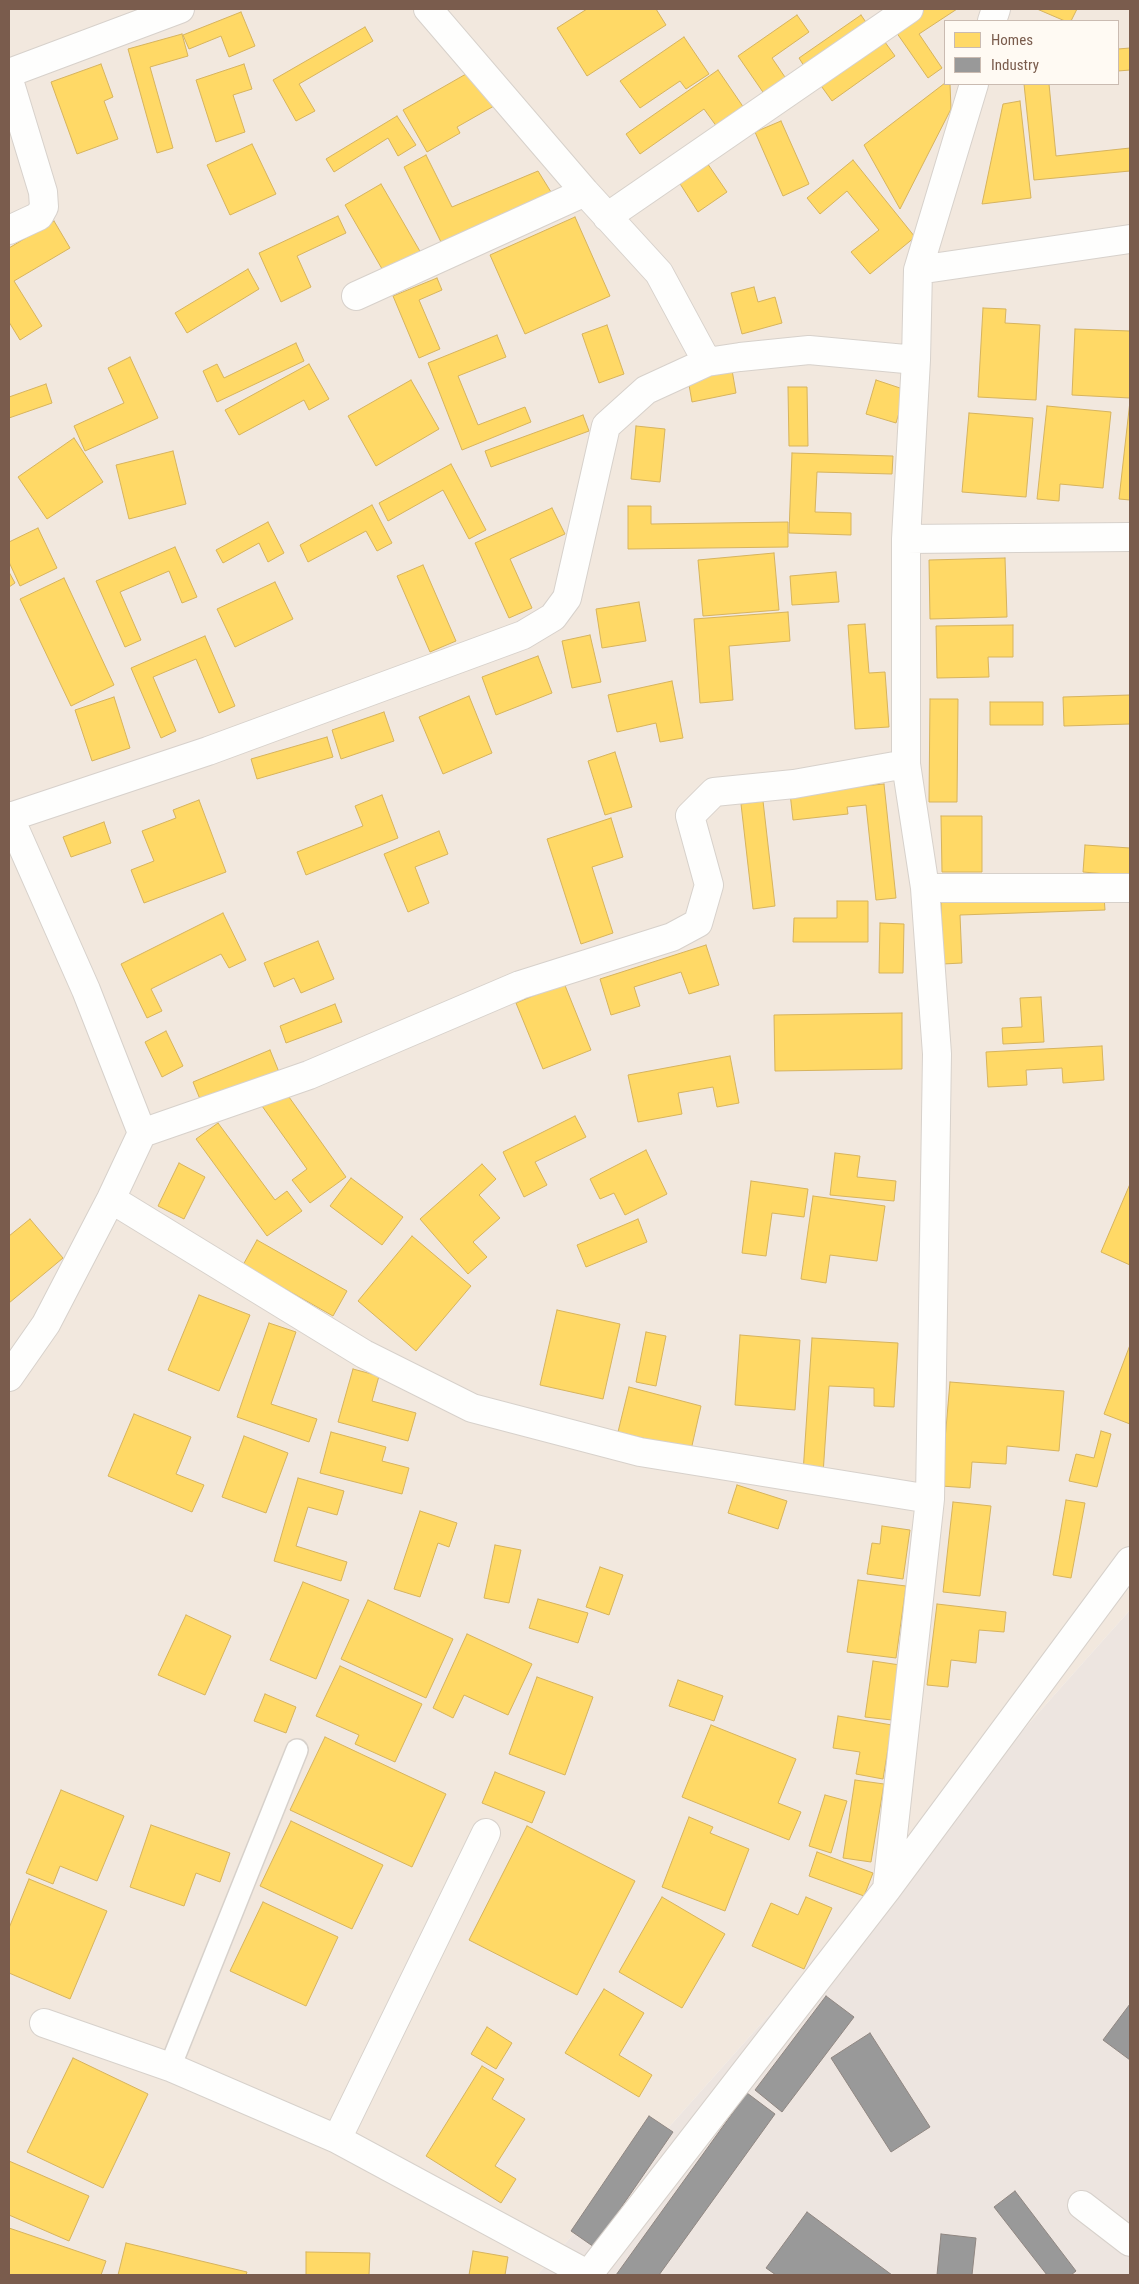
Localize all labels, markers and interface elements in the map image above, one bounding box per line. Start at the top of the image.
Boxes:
legend [944,20,1119,85]
text: Homes [991,31,1033,49]
text: Industry [991,56,1039,74]

